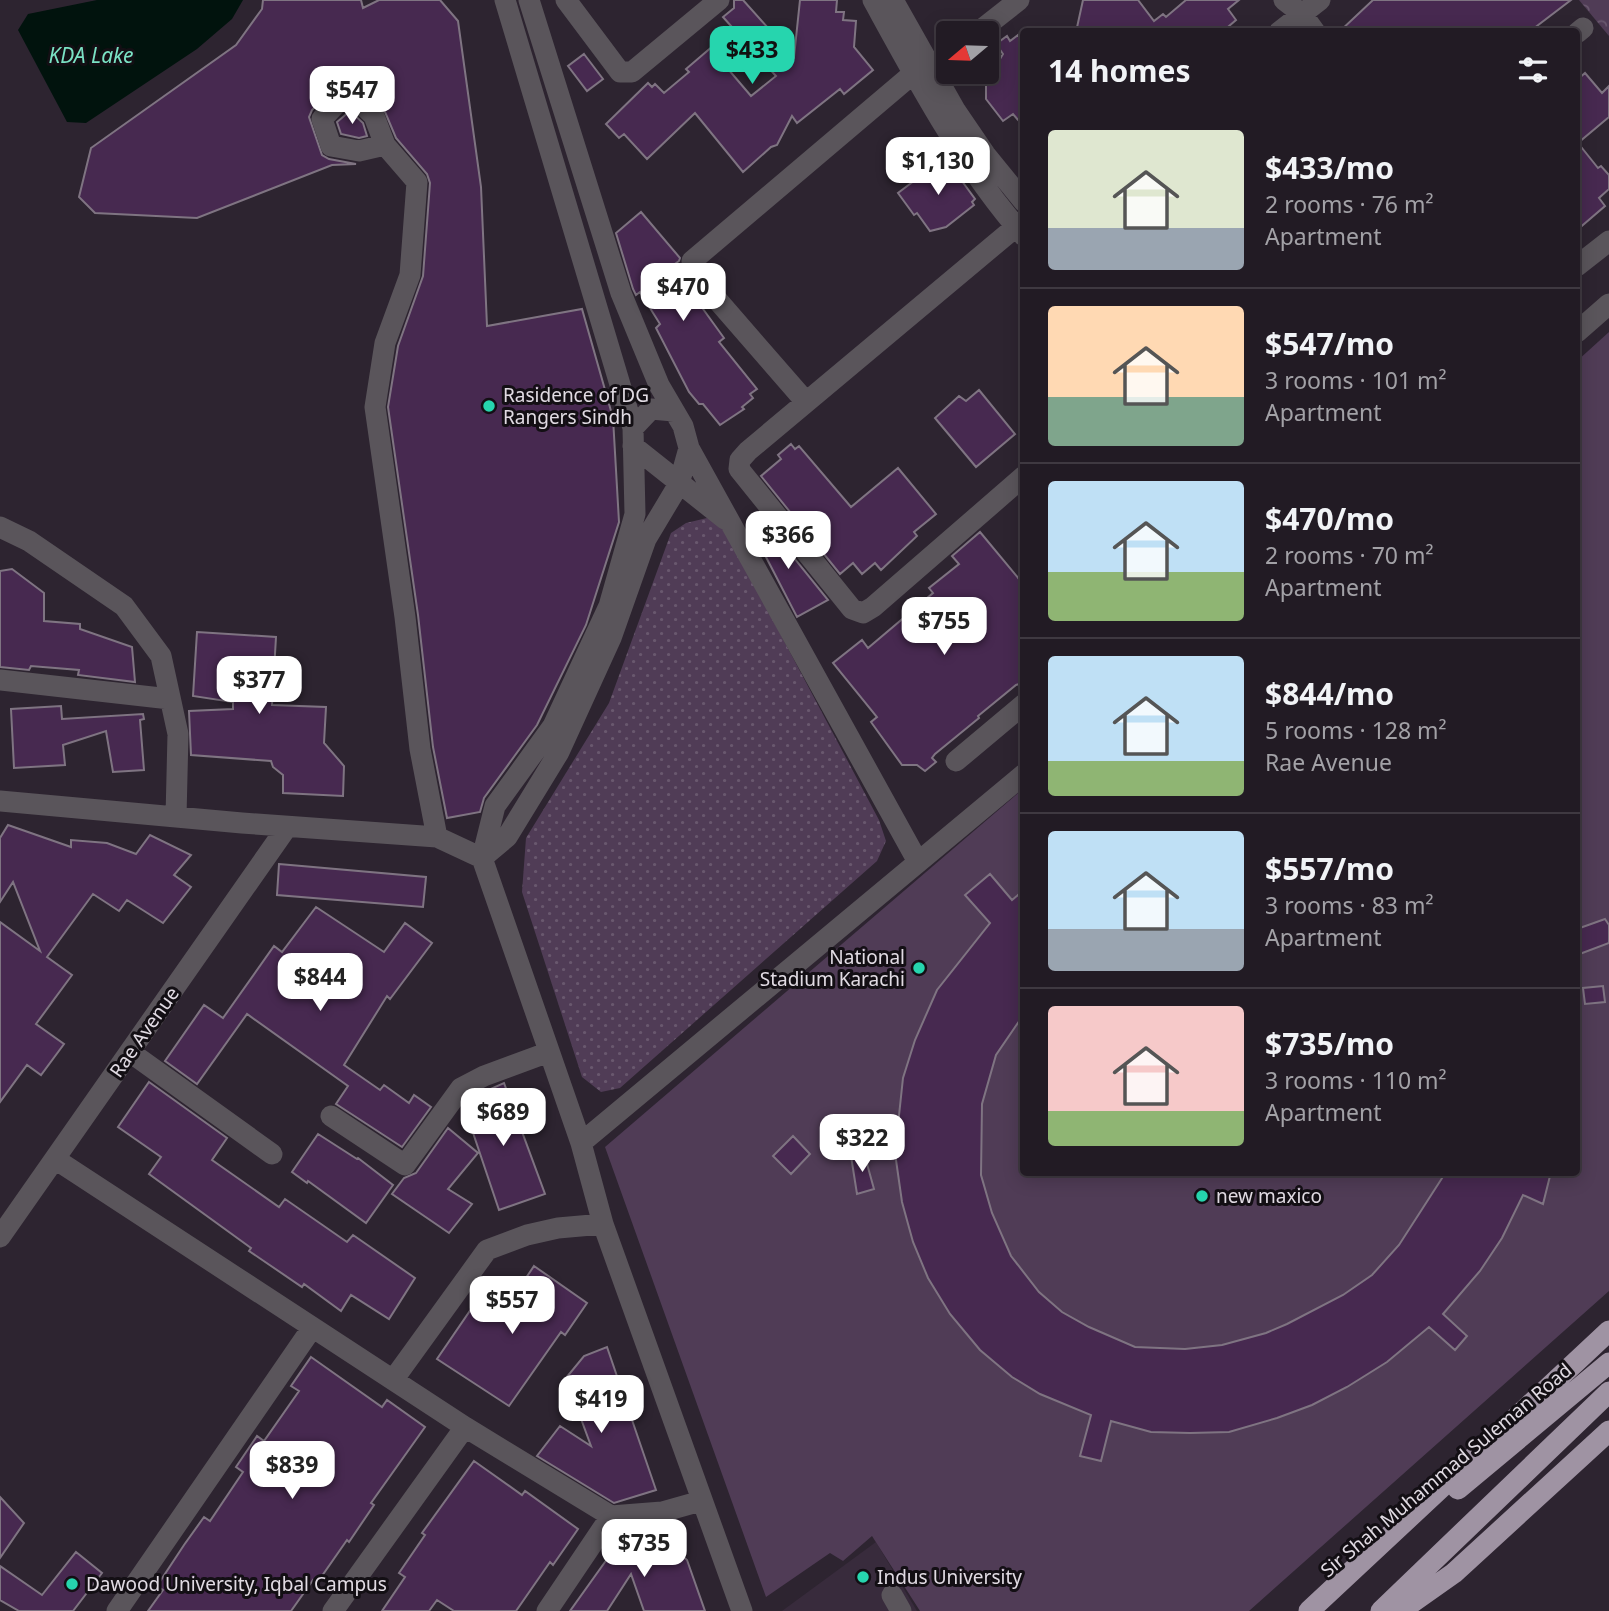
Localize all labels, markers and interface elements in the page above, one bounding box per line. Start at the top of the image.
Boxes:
north arrow [936,21,999,84]
map controls [936,21,999,84]
pin: $433 [711,27,793,86]
text: $433 [726,33,778,65]
water label: KDA Lake [48,41,134,69]
text: 14 homes [1048,50,1191,91]
icon: filters [1514,51,1552,89]
pin: $547 [311,66,393,126]
text: $547 [326,73,378,105]
pin: $1,130 [881,138,995,197]
text: $1,130 [902,144,974,176]
text: $433/mo [1265,147,1394,188]
icon: home [1104,158,1188,242]
text: 2 rooms · 76 m² [1265,188,1434,220]
text: Apartment [1265,220,1382,252]
pin: $470 [642,264,724,323]
text: $470 [657,270,709,302]
text: $547/mo [1265,323,1394,364]
icon: home [1104,334,1188,418]
text: 3 rooms · 101 m² [1265,364,1447,396]
place label: Rasidence of DG Rangers Sindh [503,382,649,430]
text: Apartment [1265,396,1382,428]
marker: Rasidence of DG Rangers Sindh [481,398,497,414]
text: $470/mo [1265,498,1394,539]
icon: home [1104,509,1188,593]
pin: $366 [747,512,829,571]
text: $366 [762,518,814,550]
text: 2 rooms · 70 m² [1265,539,1434,571]
text: Apartment [1265,571,1382,603]
pin: $755 [903,598,985,657]
text: $755 [918,604,970,636]
pin: $377 [218,656,300,716]
text: $377 [233,663,285,695]
text: $844/mo [1265,673,1394,714]
icon: home [1104,684,1188,768]
text: 5 rooms · 128 m² [1265,714,1447,746]
text: Rae Avenue [1265,746,1392,778]
text: $557/mo [1265,848,1394,889]
icon: home [1104,859,1188,943]
text: 3 rooms · 83 m² [1265,889,1434,921]
text: Apartment [1265,921,1382,953]
place label: National Stadium Karachi [760,944,905,992]
pin: $844 [279,954,361,1013]
text: $844 [294,960,346,992]
marker: National Stadium Karachi [911,960,927,976]
street label: Rae Avenue [103,982,185,1082]
text: $735/mo [1265,1023,1394,1064]
icon: home [1104,1034,1188,1118]
text: 3 rooms · 110 m² [1265,1064,1447,1096]
pin: $689 [462,1088,544,1148]
text: $689 [477,1095,529,1127]
text: Apartment [1265,1096,1382,1128]
pin: $322 [821,1114,903,1174]
text: $322 [836,1121,888,1153]
place label: new maxico [1216,1183,1322,1209]
marker: new maxico [1194,1188,1210,1204]
pin: $557 [471,1276,553,1336]
text: $557 [486,1283,538,1315]
street label: Sir Shah Muhammad Suleman Road [1315,1357,1577,1583]
pin: $419 [560,1376,642,1435]
text: $419 [575,1382,627,1414]
pin: $839 [251,1442,333,1501]
text: $839 [266,1448,318,1480]
pin: $735 [603,1520,685,1579]
text: $735 [618,1526,670,1558]
place label: Indus University [877,1564,1022,1590]
marker: Indus University [855,1569,871,1585]
place label: Dawood University, Iqbal Campus [86,1571,387,1597]
marker: Dawood University, Iqbal Campus [64,1576,80,1592]

